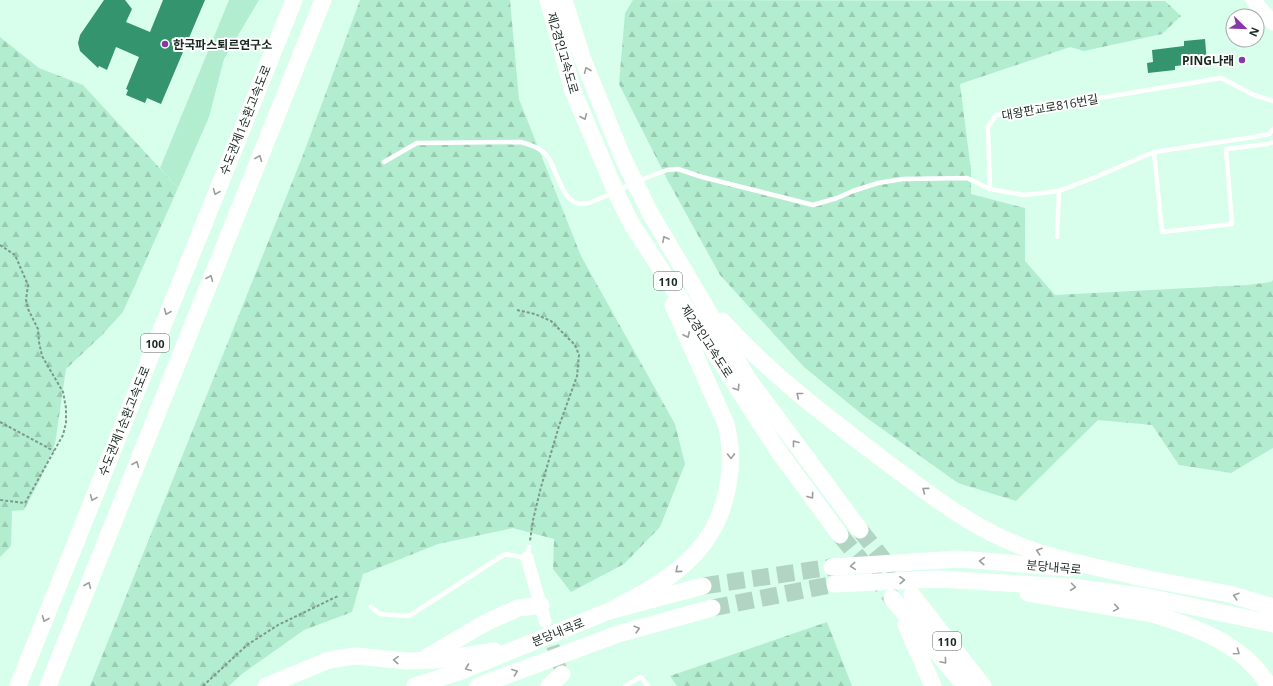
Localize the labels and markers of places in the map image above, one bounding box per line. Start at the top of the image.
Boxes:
place label: 한국파스퇴르연구소 [173,36,272,53]
marker: 한국파스퇴르연구소 [160,39,170,49]
place label: PING나래 [1182,52,1234,69]
marker: PING나래 [1237,55,1247,65]

